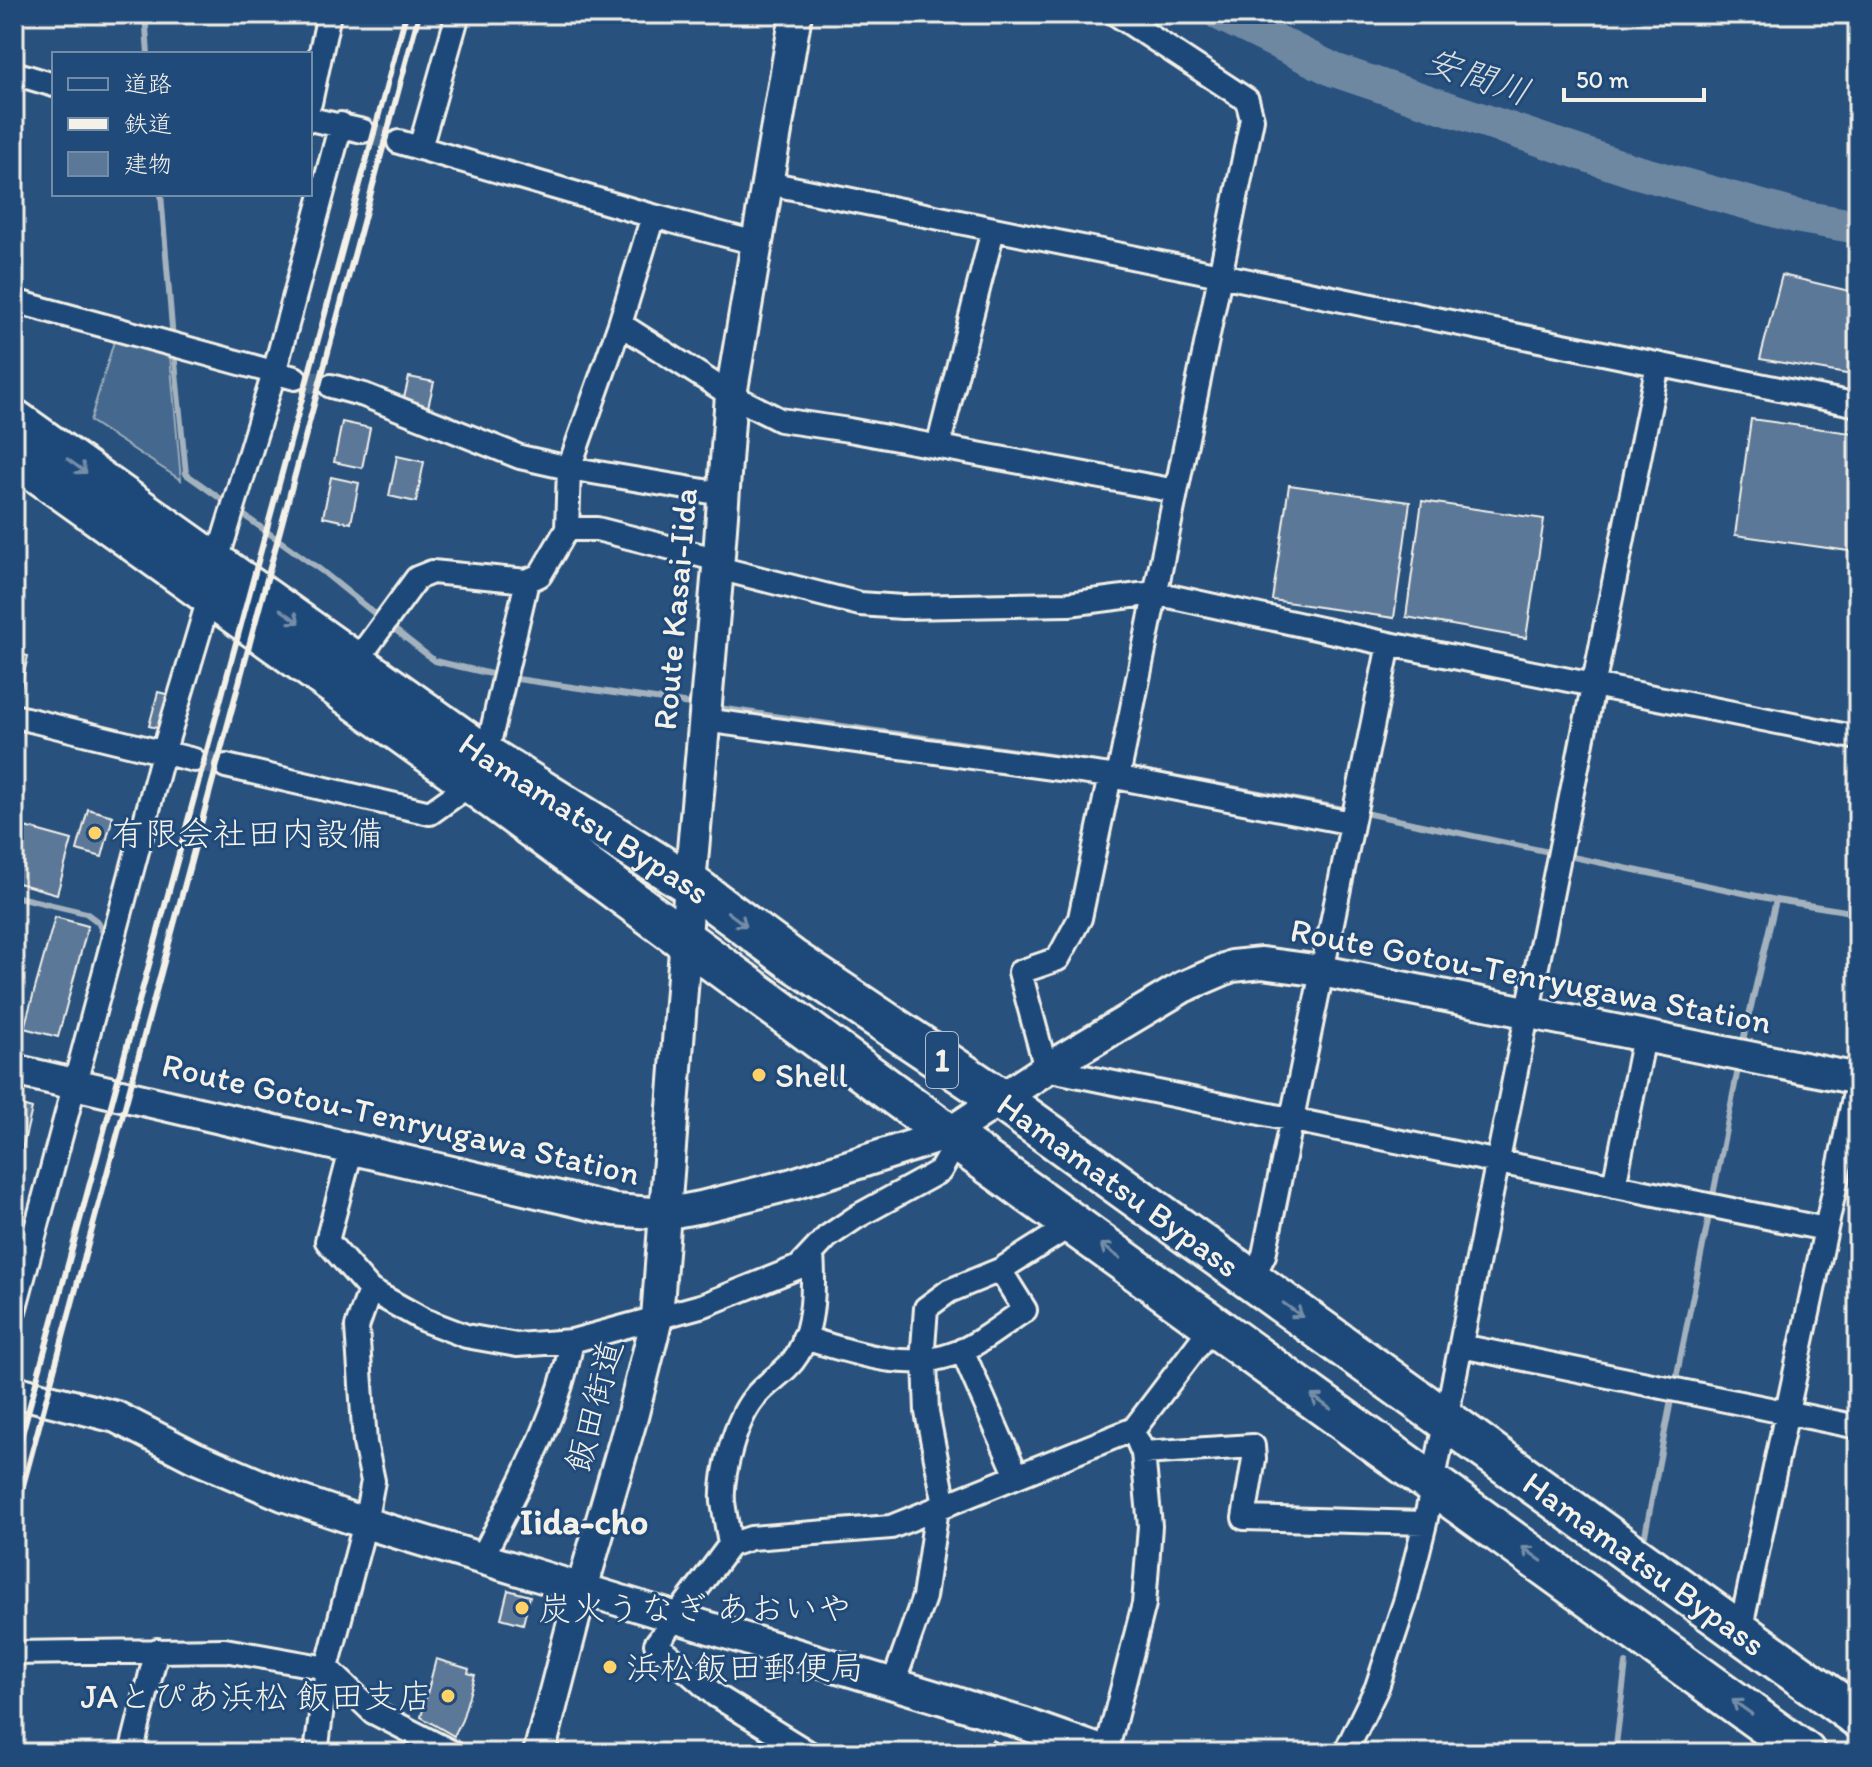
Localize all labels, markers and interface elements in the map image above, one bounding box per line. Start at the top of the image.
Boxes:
water label: 安間川 [1420,38,1536,114]
legend [52,52,312,196]
scale bar [1564,52,1704,102]
text: 50 m [1576,65,1629,94]
text: 道路 [124,69,172,98]
text: 鉄道 [124,109,172,138]
text: 建物 [124,149,172,178]
one-way arrow [66,458,88,474]
street label: Route Kasai-Iida [644,486,706,732]
one-way arrow [278,608,300,624]
street label: Hamamatsu Bypass [451,723,718,913]
place label: 有限会社田内設備 [111,813,383,854]
marker: 有限会社田内設備 [86,824,104,842]
street label: Route Gotou-Tenryugawa Station [1287,909,1775,1043]
one-way arrow [725,910,747,927]
road number: 1 [926,1032,958,1088]
street label: Route Gotou-Tenryugawa Station [158,1044,644,1194]
place label: Shell [775,1055,848,1096]
marker: Shell [750,1066,768,1084]
street label: Hamamatsu Bypass [990,1084,1248,1286]
one-way arrow [1100,1242,1121,1259]
one-way arrow [1281,1302,1303,1318]
street label: 飯田街道 [557,1335,631,1477]
one-way arrow [1311,1394,1333,1410]
street label: Hamamatsu Bypass [1515,1462,1774,1664]
district label: Iida-cho [520,1500,648,1543]
one-way arrow [1522,1546,1543,1563]
place label: 炭火うなぎ あおいや [538,1588,852,1629]
marker: 炭火うなぎ あおいや [513,1599,531,1617]
place label: 浜松飯田郵便局 [626,1647,864,1688]
marker: 浜松飯田郵便局 [601,1658,619,1676]
place label: JAとぴあ浜松 飯田支店 [81,1676,432,1717]
marker: JAとぴあ浜松 飯田支店 [439,1687,457,1705]
one-way arrow [1732,1699,1754,1715]

